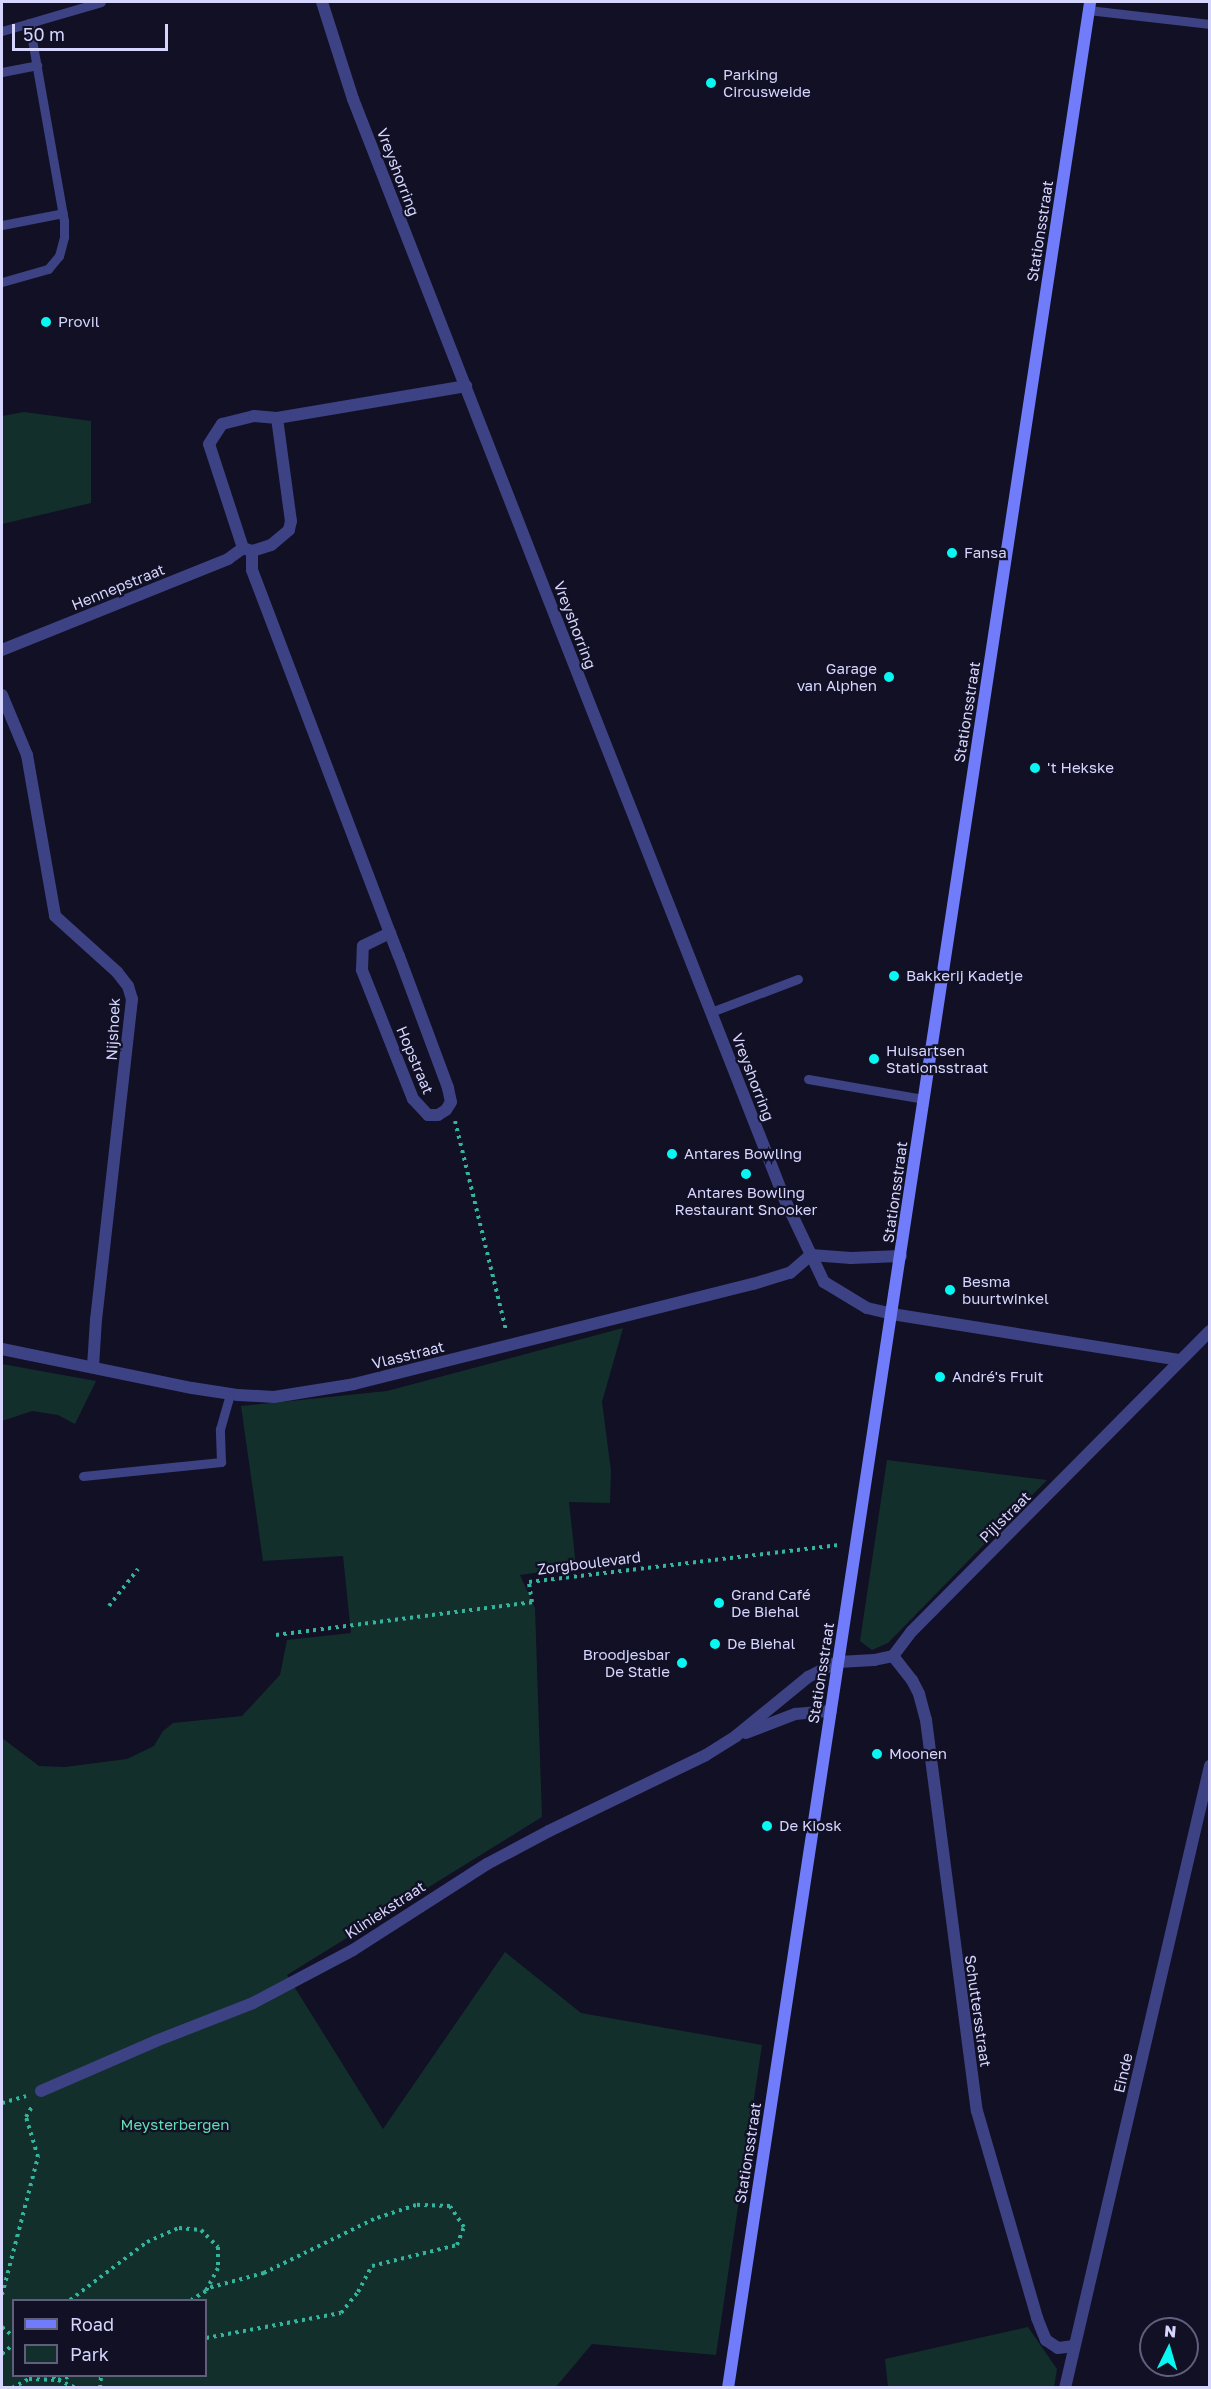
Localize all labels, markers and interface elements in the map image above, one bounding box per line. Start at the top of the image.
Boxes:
scale bar [15,12,171,50]
text: 50 m [23,23,65,45]
place label: Parking Circusweide [723,65,811,100]
marker: Parking Circusweide [704,76,718,90]
street label: Vreyshorring [373,126,423,218]
street label: Stationsstraat [1023,179,1057,283]
place label: Provil [58,313,99,331]
marker: Provil [39,315,53,329]
place label: Fansa [964,544,1007,562]
marker: Fansa [945,546,959,560]
street label: Hennepstraat [69,560,167,614]
street label: Vreyshorring [550,579,600,671]
place label: Garage van Alphen [797,659,877,694]
street label: Stationsstraat [950,660,984,764]
marker: Garage van Alphen [882,670,896,684]
place label: 't Hekske [1047,759,1114,777]
marker: 't Hekske [1028,761,1042,775]
place label: Bakkerij Kadetje [906,967,1023,985]
marker: Bakkerij Kadetje [887,969,901,983]
street label: Nijshoek [102,997,124,1061]
street label: Hopstraat [393,1023,437,1097]
street label: Vreyshorring [728,1031,778,1123]
place label: Huisartsen Stationsstraat [886,1041,988,1076]
marker: Huisartsen Stationsstraat [867,1052,881,1066]
street label: Stationsstraat [879,1140,911,1244]
place label: Antares Bowling [684,1145,802,1163]
marker: Antares Bowling [665,1147,679,1161]
marker: Antares Bowling Restaurant Snooker [739,1167,753,1181]
place label: Antares Bowling Restaurant Snooker [675,1183,817,1218]
place label: Besma buurtwinkel [962,1272,1049,1307]
marker: Besma buurtwinkel [943,1283,957,1297]
street label: Vlasstraat [370,1337,446,1373]
place label: André's Fruit [952,1368,1044,1386]
marker: André's Fruit [933,1370,947,1384]
street label: Pijlstraat [976,1488,1034,1546]
street label: Zorgboulevard [536,1548,642,1578]
place label: Grand Café De Biehal [731,1585,811,1620]
marker: Grand Café De Biehal [712,1596,726,1610]
street label: Stationsstraat [804,1621,838,1725]
place label: De Biehal [727,1635,795,1653]
marker: De Biehal [708,1637,722,1651]
place label: Broodjesbar De Statie [583,1645,670,1680]
marker: Broodjesbar De Statie [675,1656,689,1670]
place label: Moonen [889,1745,947,1763]
marker: Moonen [870,1747,884,1761]
place label: De Kiosk [779,1817,842,1835]
marker: De Kiosk [760,1819,774,1833]
street label: Kliniekstraat [342,1877,428,1943]
street label: Schuttersstraat [961,1954,995,2068]
street label: Einde [1110,2051,1136,2095]
street label: Stationsstraat [731,2101,765,2205]
park label: Meysterbergen [121,2116,229,2134]
legend [12,2299,207,2377]
text: Road [70,2313,114,2335]
north arrow [1139,2317,1199,2377]
text: N [1163,2321,1177,2342]
text: Park [70,2343,109,2365]

